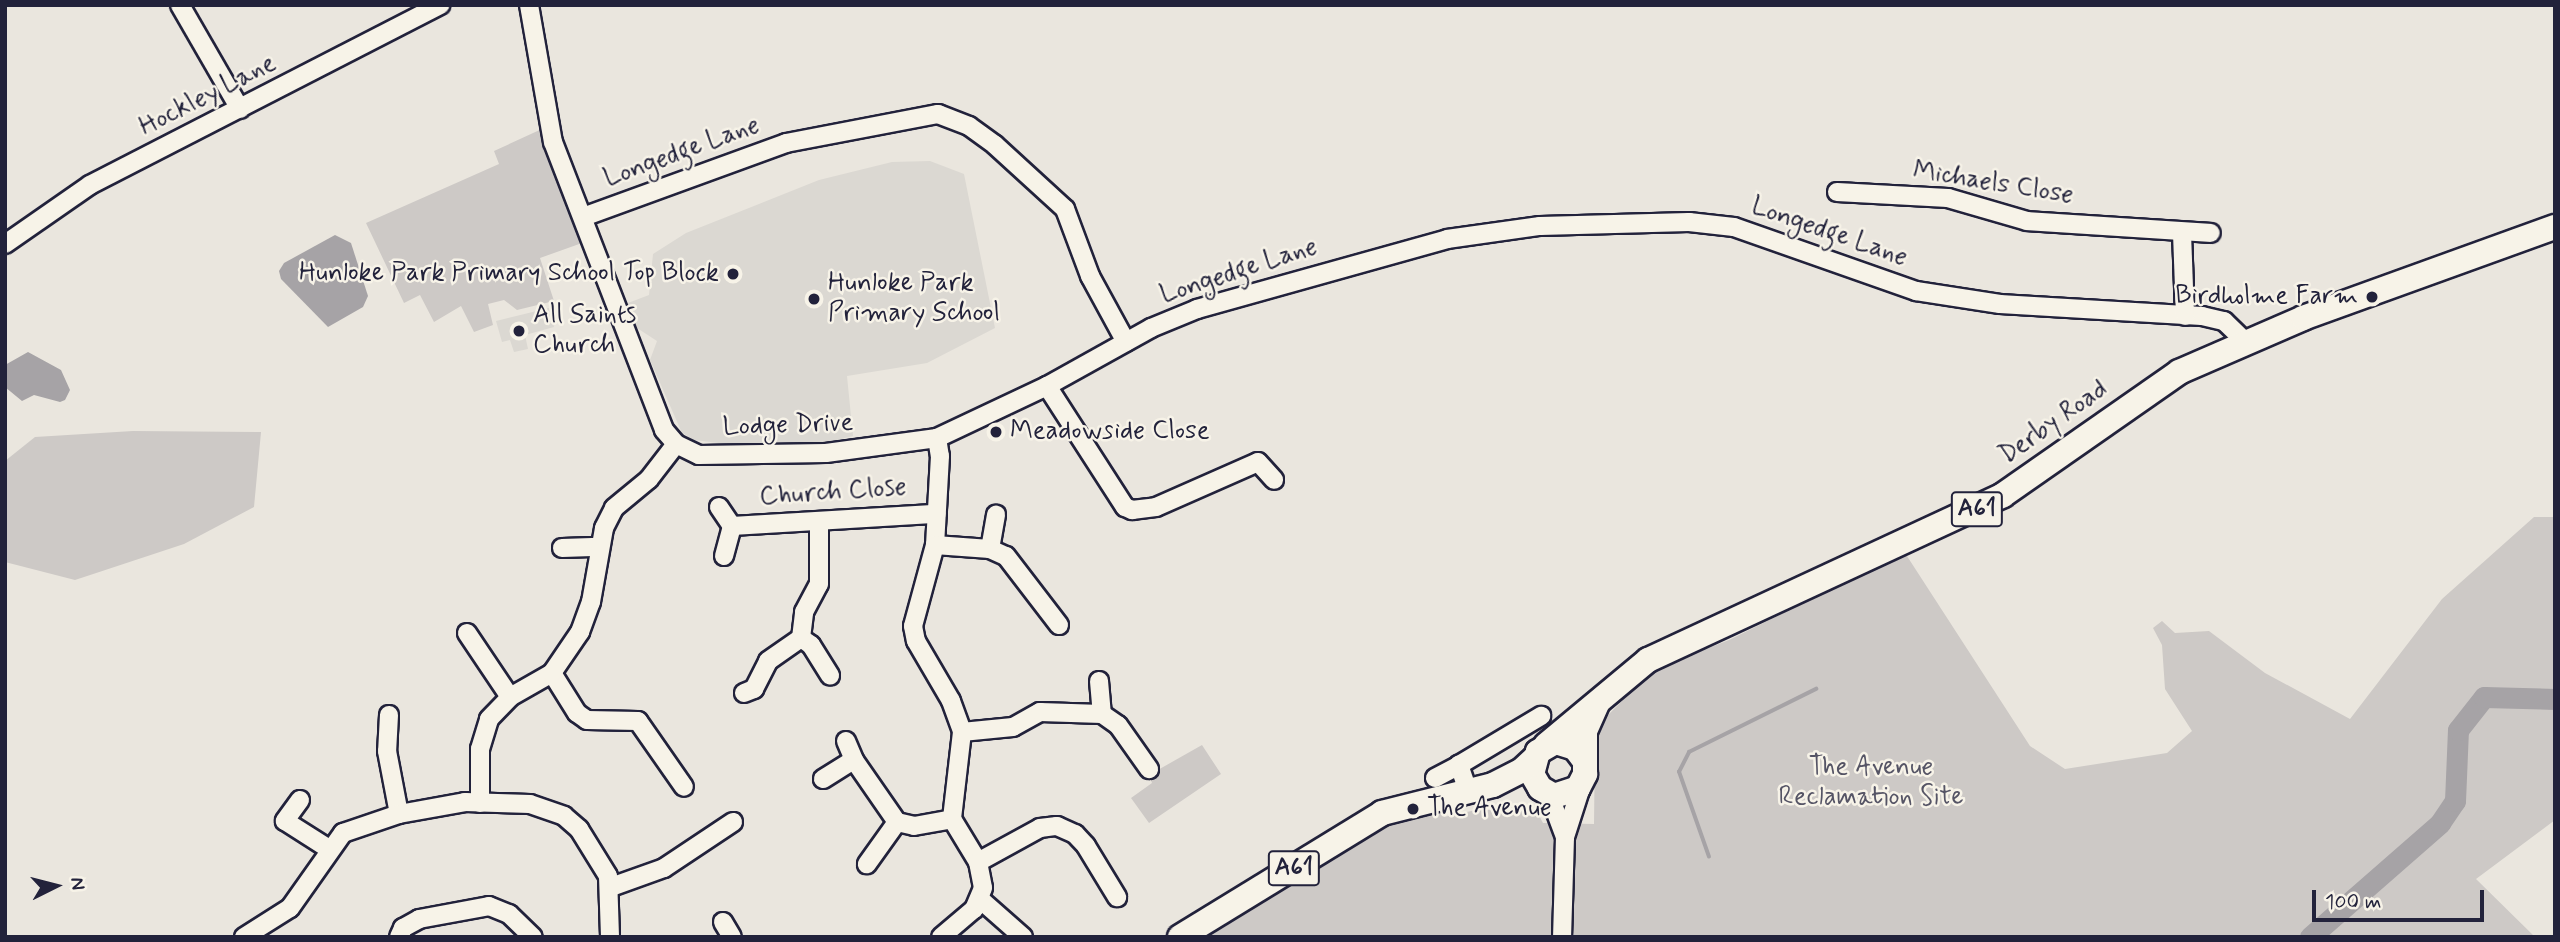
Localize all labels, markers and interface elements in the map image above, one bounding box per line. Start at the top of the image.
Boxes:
street label: Hockley Lane [135,49,281,143]
street label: Longedge Lane [599,110,765,196]
street label: Michaels Close [1910,156,2076,212]
street label: Longedge Lane [1746,191,1912,275]
street label: Longedge Lane [1156,232,1322,312]
place label: Hunloke Park Primary School Top Block [290,258,719,290]
marker: Hunloke Park Primary School Top Block [725,266,741,282]
place label: Hunloke Park Primary School [828,268,1000,330]
place label: Birdholme Farm [2173,281,2358,313]
marker: Birdholme Farm [2364,289,2380,305]
marker: Hunloke Park Primary School [806,291,822,307]
place label: All Saints Church [533,300,641,362]
marker: All Saints Church [511,323,527,339]
street label: Derby Road [1994,374,2114,472]
street label: Lodge Drive [723,408,853,444]
place label: Meadowside Close [1010,416,1210,448]
marker: Meadowside Close [988,424,1004,440]
street label: Church Close [759,472,907,514]
road number: A61 [1951,488,2003,530]
park label: The Avenue Reclamation Site [1780,752,1962,814]
place label: The Avenue [1427,793,1555,825]
marker: The Avenue [1405,801,1421,817]
road number: A61 [1268,848,1320,888]
north arrow [21,851,91,921]
text: N [64,876,90,891]
scale bar [2315,876,2486,920]
text: 100 m [2325,888,2381,916]

